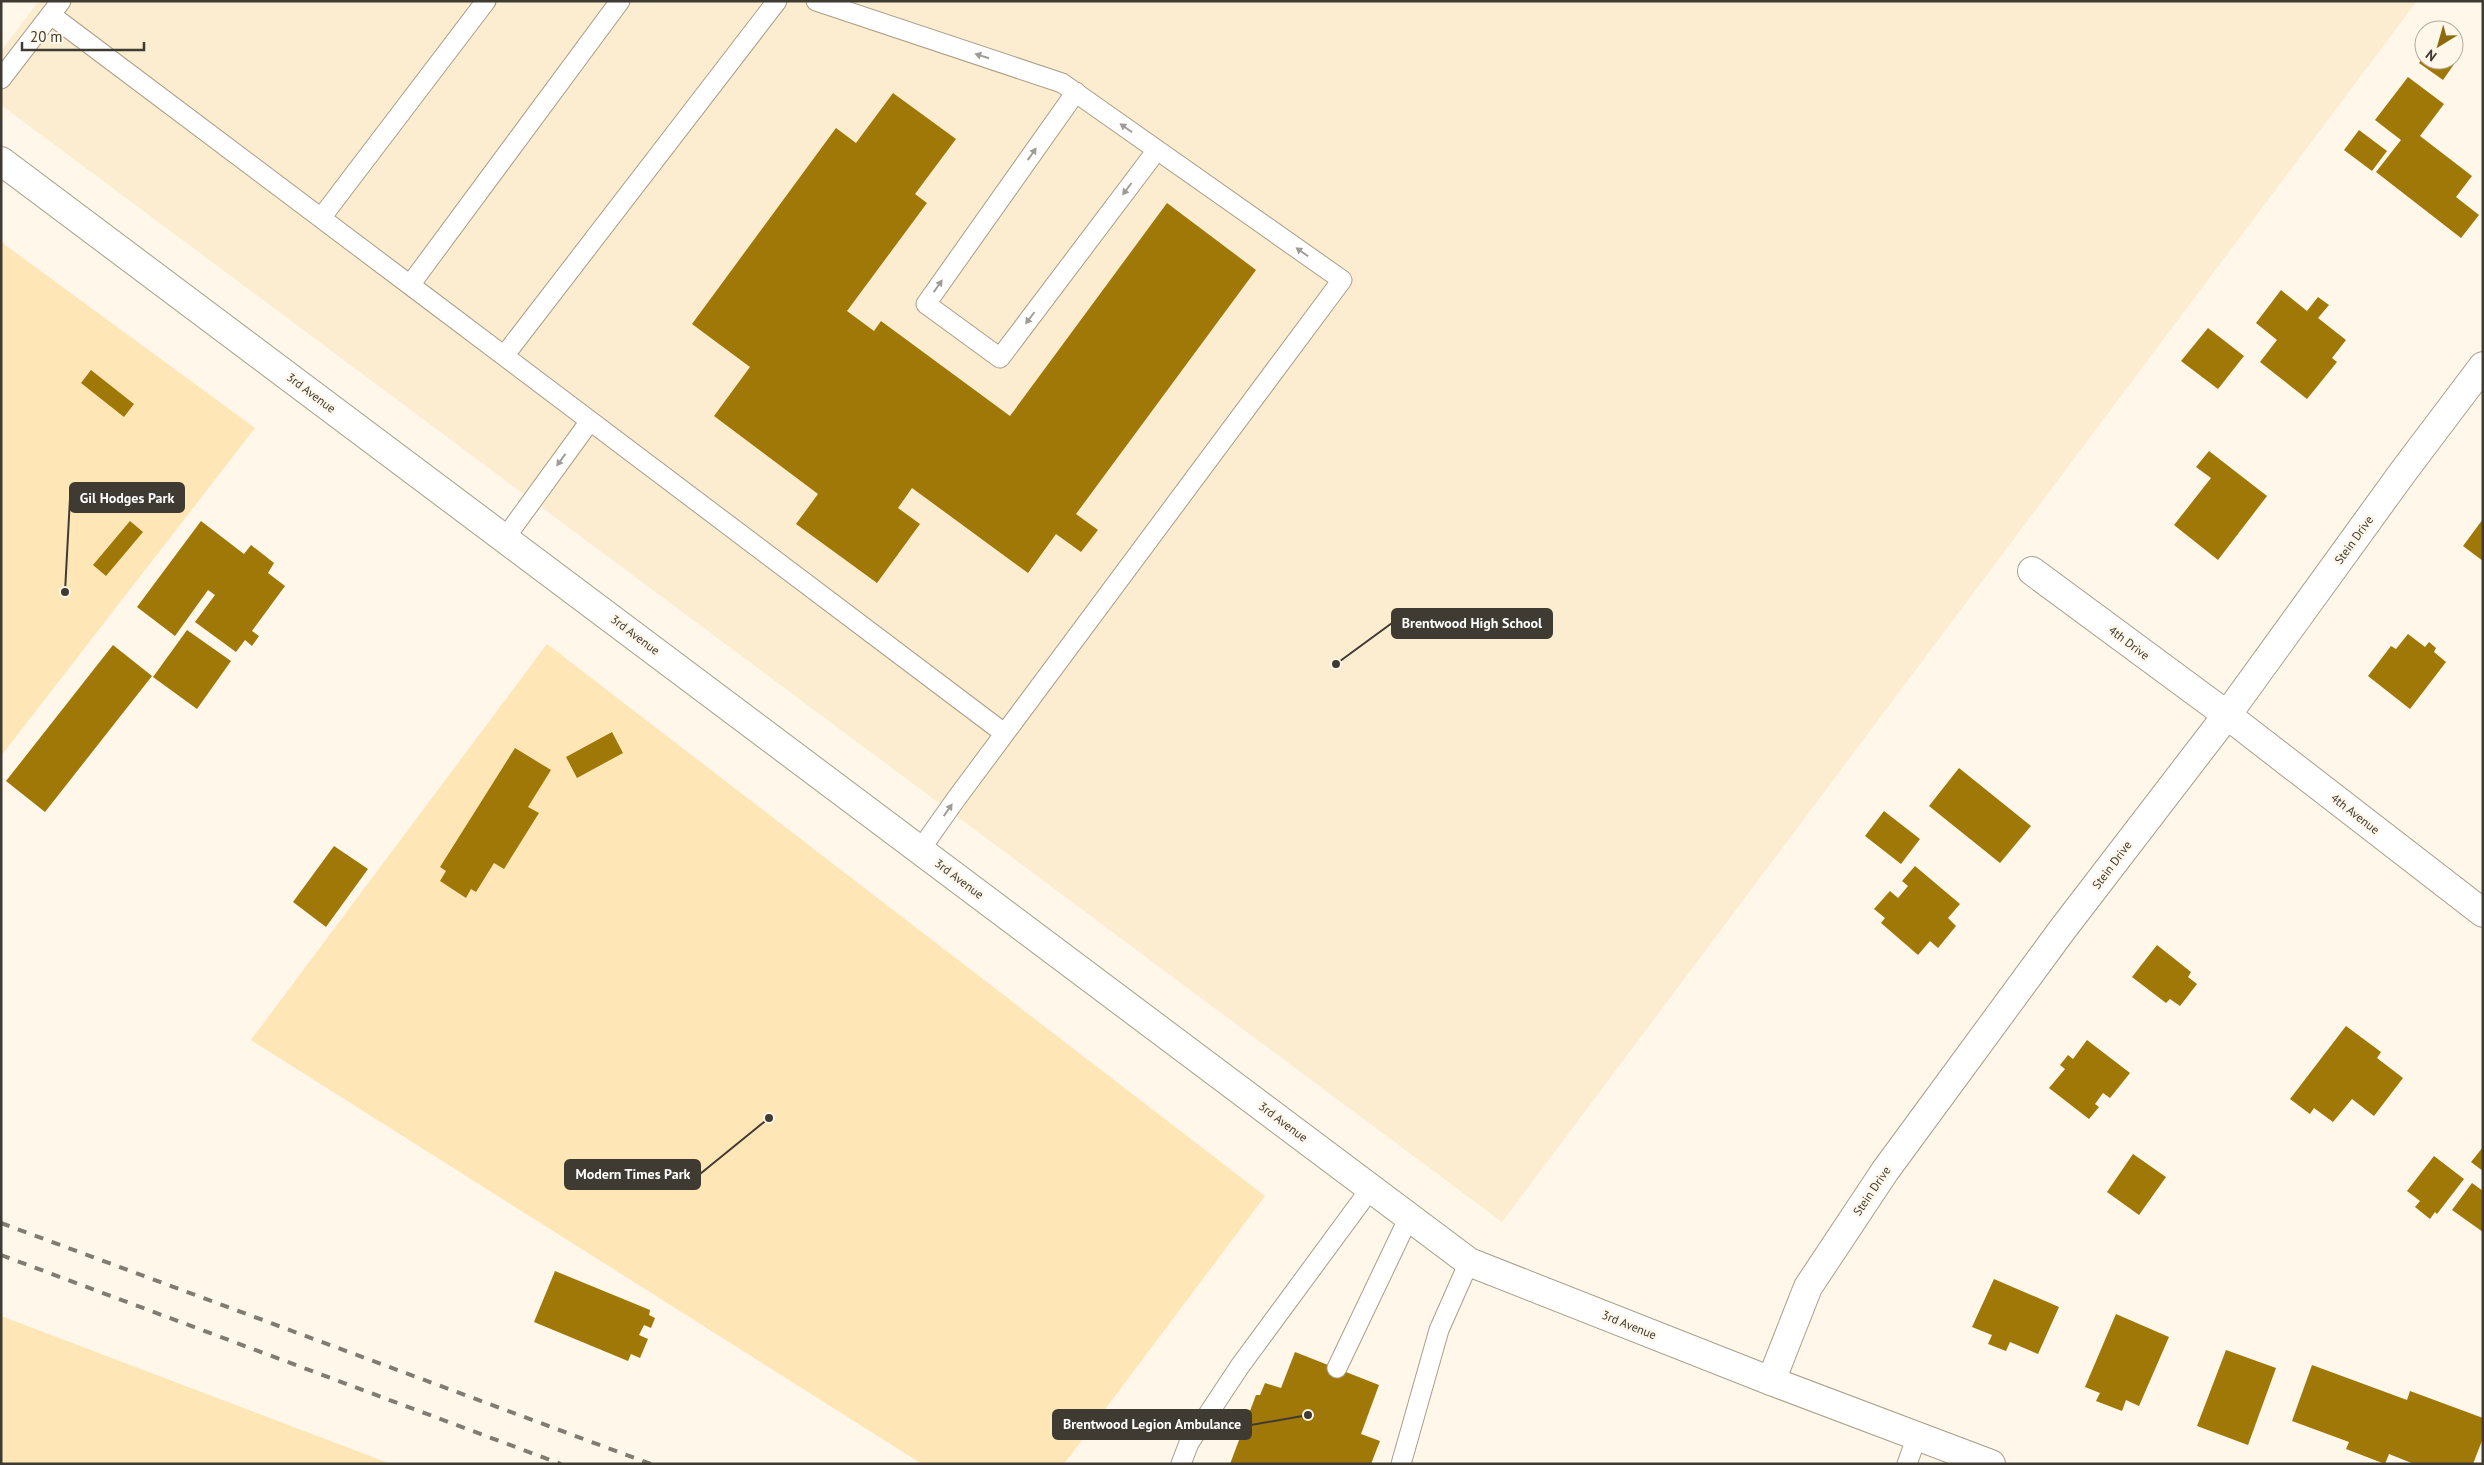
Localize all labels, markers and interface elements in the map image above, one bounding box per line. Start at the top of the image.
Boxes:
scale bar [22,20,145,52]
north arrow [2414,20,2464,70]
text: 20 m [30,27,63,46]
text: N [2422,45,2440,65]
one-way arrow [975,52,990,59]
one-way arrow [1119,123,1133,133]
one-way arrow [1027,147,1037,161]
one-way arrow [1122,182,1133,195]
one-way arrow [1295,247,1309,257]
one-way arrow [933,279,943,293]
one-way arrow [1024,311,1035,324]
street label: 3rd Avenue [284,369,339,416]
one-way arrow [556,453,566,467]
callout: Gil Hodges Park [70,483,184,512]
text: Gil Hodges Park [80,489,174,507]
street label: Stein Drive [2331,513,2376,567]
callout: Brentwood High School [1392,609,1552,638]
street label: 3rd Avenue [608,611,663,658]
text: Brentwood High School [1402,614,1543,632]
street label: 4th Drive [2106,622,2153,663]
street label: 4th Avenue [2328,790,2383,837]
one-way arrow [943,803,953,817]
street label: Stein Drive [2089,838,2135,892]
street label: 3rd Avenue [932,855,987,902]
street label: 3rd Avenue [1256,1098,1311,1145]
callout: Modern Times Park [565,1160,700,1189]
street label: Stein Drive [1850,1163,1894,1218]
text: Modern Times Park [576,1165,691,1183]
street label: 3rd Avenue [1600,1307,1659,1342]
callout: Brentwood Legion Ambulance [1053,1410,1251,1439]
text: Brentwood Legion Ambulance [1063,1415,1241,1433]

